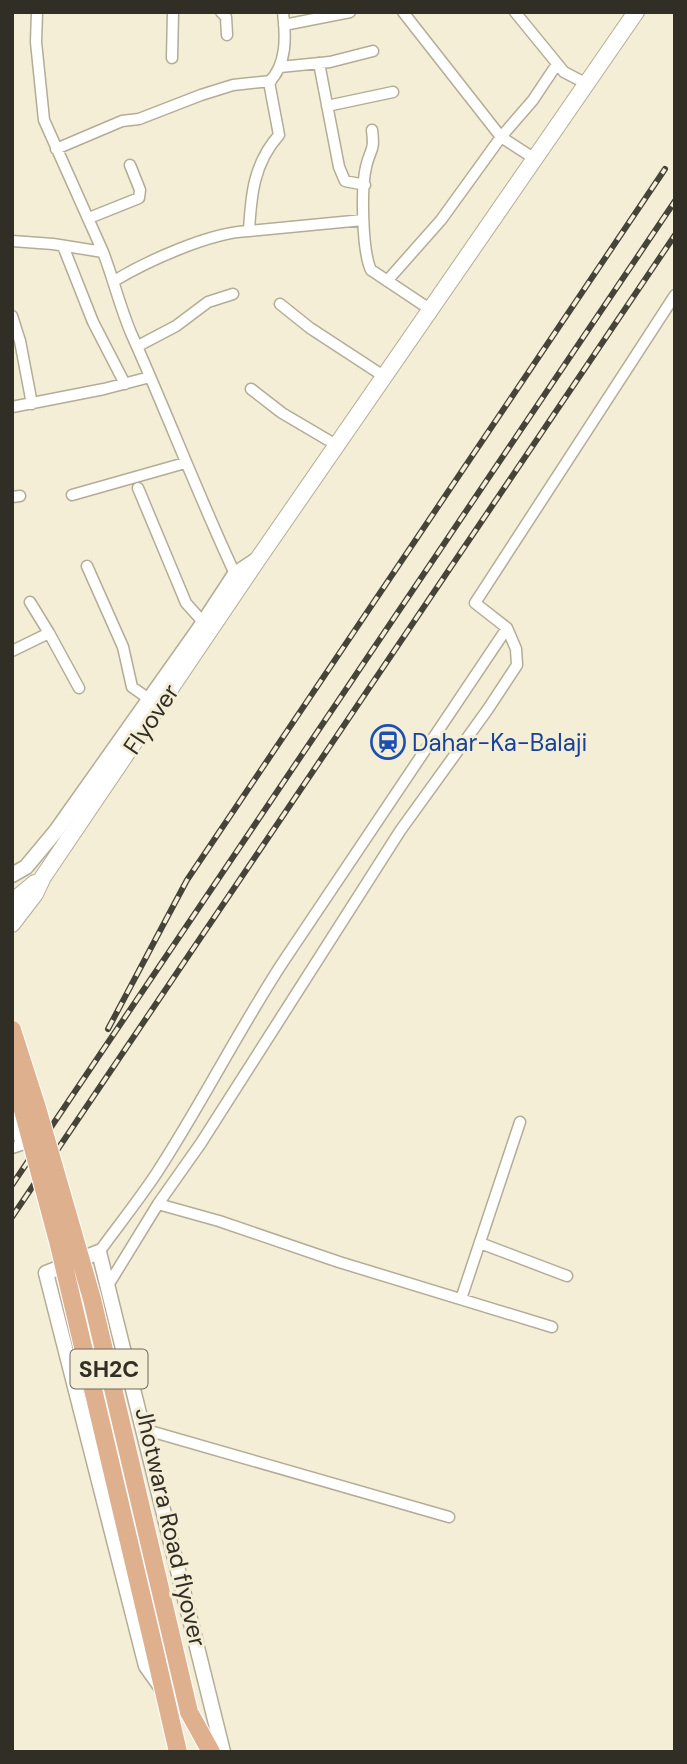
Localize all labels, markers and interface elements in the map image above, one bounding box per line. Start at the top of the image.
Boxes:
street label: Flyover [116,678,186,760]
station icon: Dahar-Ka-Balaji [369,723,407,761]
place label: Dahar-Ka-Balaji [412,727,587,758]
road number: SH2C [70,1350,148,1388]
street label: Jhotwara Road flyover [128,1404,214,1650]

